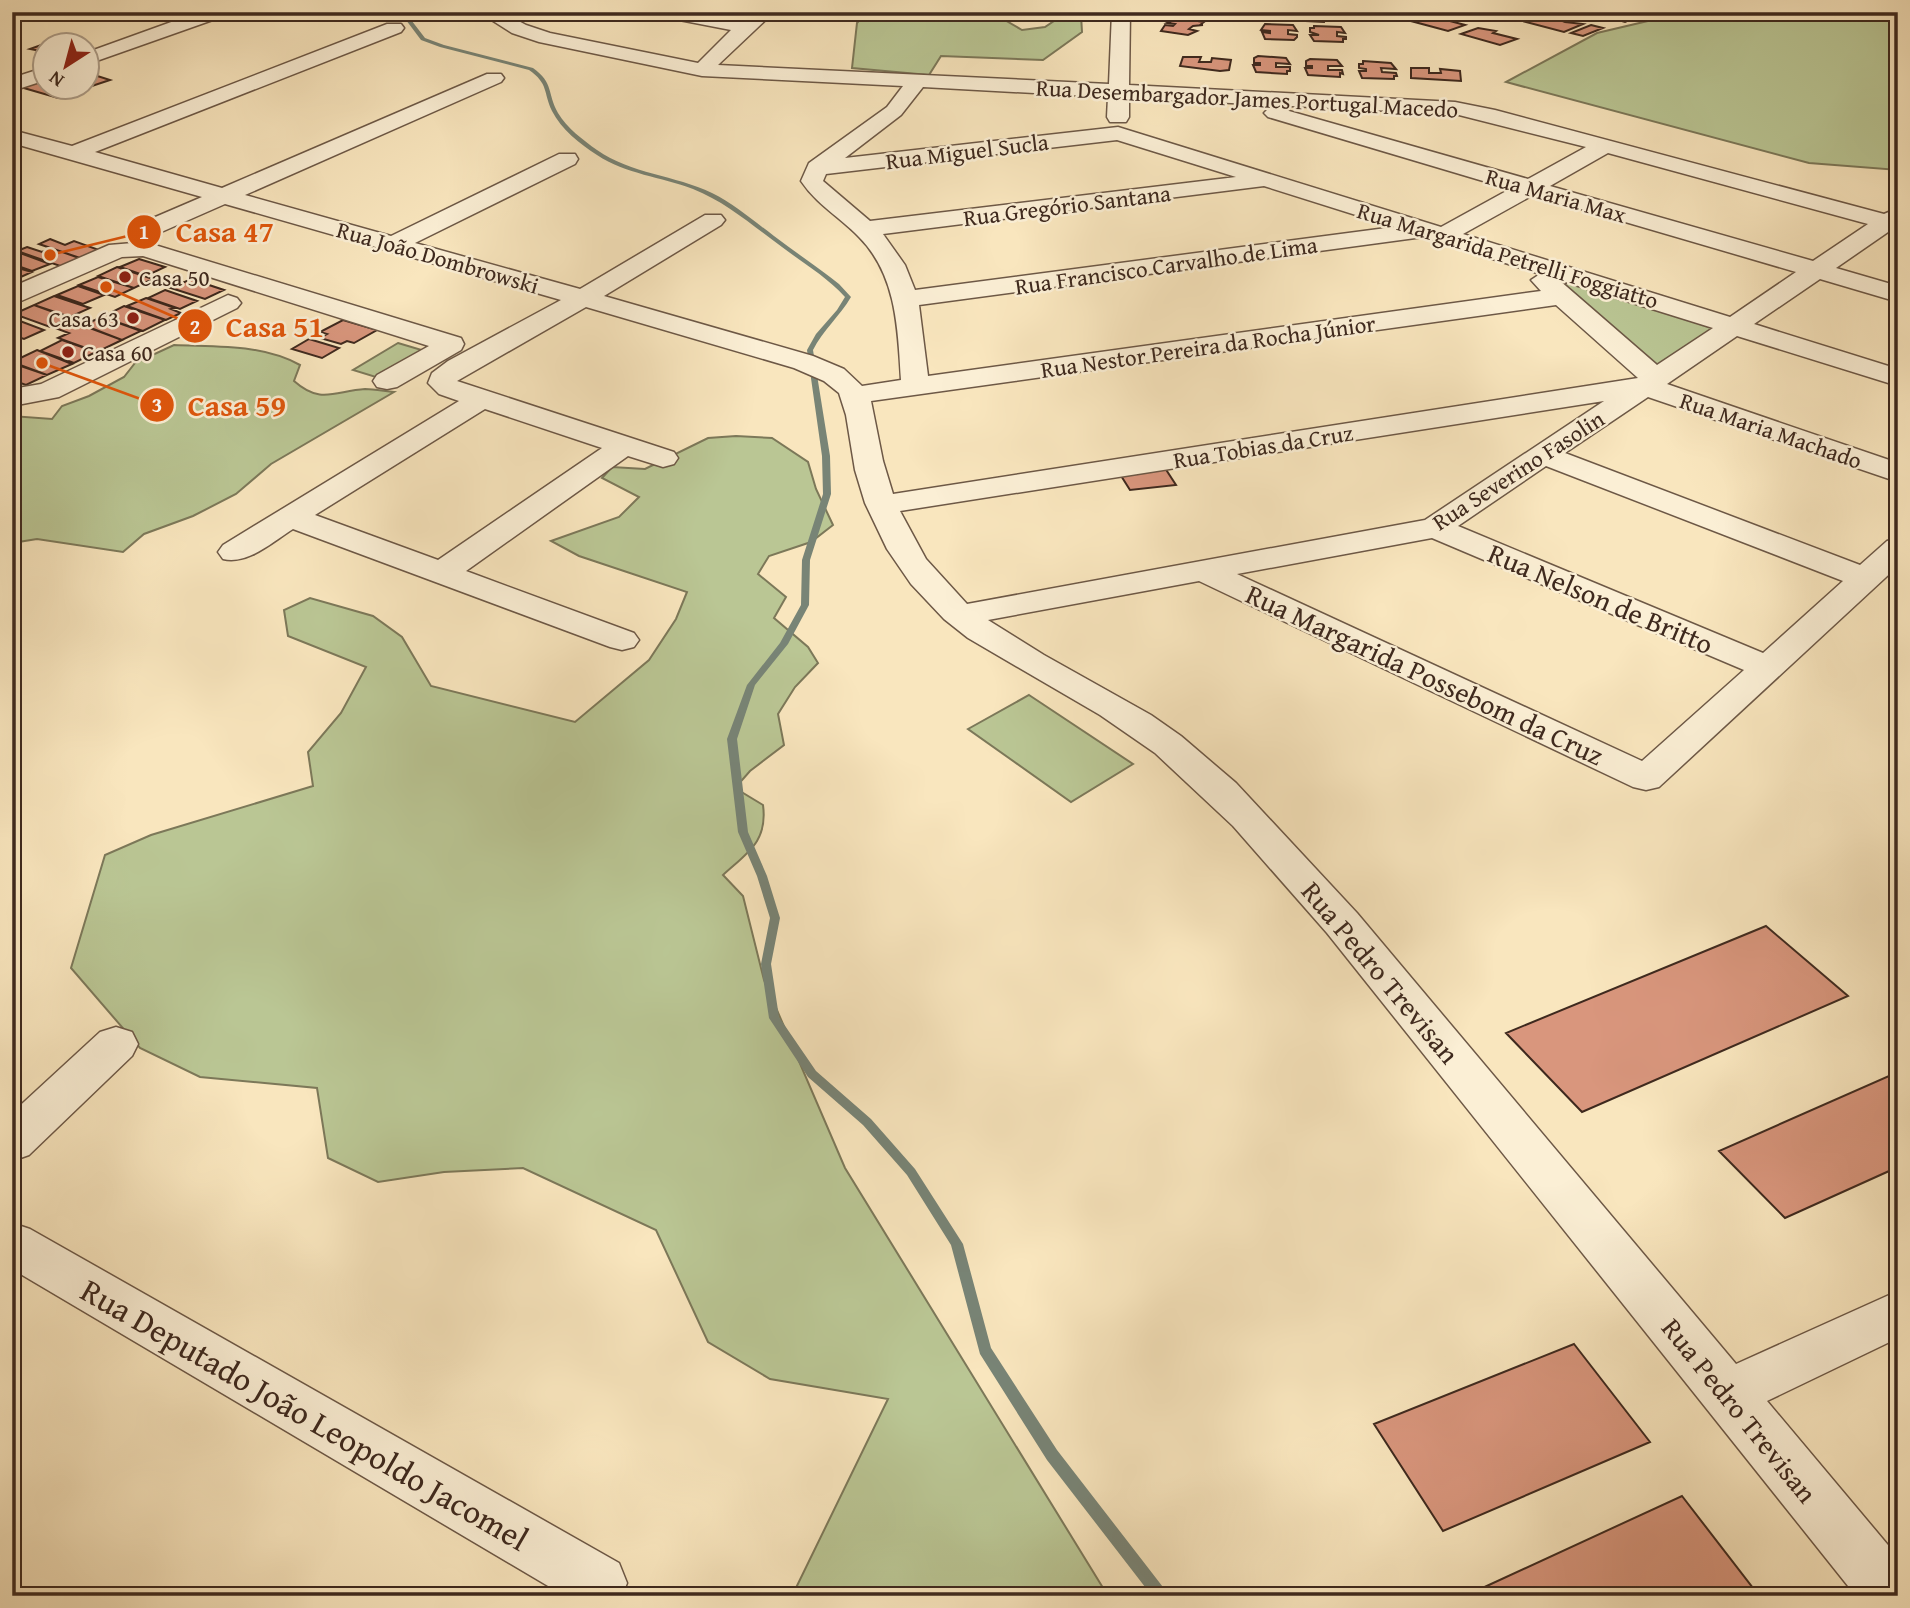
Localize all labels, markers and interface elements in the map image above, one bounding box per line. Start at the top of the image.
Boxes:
north arrow [32,32,102,102]
text: N [42,65,69,95]
street label: Rua Desembargador James Portugal Macedo [1035,70,1459,126]
street label: Rua Miguel Sucla [884,125,1051,177]
street label: Rua Maria Max [1482,159,1630,231]
street label: Rua Gregório Santana [961,176,1173,234]
street label: Rua Margarida Petrelli Foggiatto [1353,193,1663,317]
callout: Casa 47 [127,206,288,257]
text: Casa 47 [176,209,274,253]
street label: Rua João Dombrowski [333,212,543,302]
text: 1 [139,216,149,247]
street label: Rua Francisco Carvalho de Lima [1013,227,1319,303]
place label: Casa 50 [139,261,210,294]
marker: Casa 50 [117,269,133,285]
callout: Casa 51 [177,301,338,352]
place label: Casa 63 [48,302,119,335]
text: Casa 51 [226,304,324,348]
street label: Rua Nestor Pereira da Rocha Júnior [1038,306,1378,386]
marker: Casa 63 [125,310,141,326]
text: 2 [190,311,200,342]
place label: Casa 60 [82,336,153,369]
marker: Casa 60 [60,344,76,360]
callout: Casa 59 [139,380,301,431]
text: Casa 59 [188,383,286,427]
street label: Rua Maria Machado [1676,383,1866,477]
text: 3 [152,389,162,420]
street label: Rua Severino Fasolin [1426,402,1610,538]
street label: Rua Tobias da Cruz [1171,416,1355,476]
street label: Rua Nelson de Britto [1482,532,1720,664]
street label: Rua Margarida Possebom da Cruz [1239,573,1611,775]
street label: Rua Pedro Trevisan [1292,872,1470,1072]
street label: Rua Deputado João Leopoldo Jacomel [72,1266,538,1562]
street label: Rua Pedro Trevisan [1653,1309,1828,1511]

